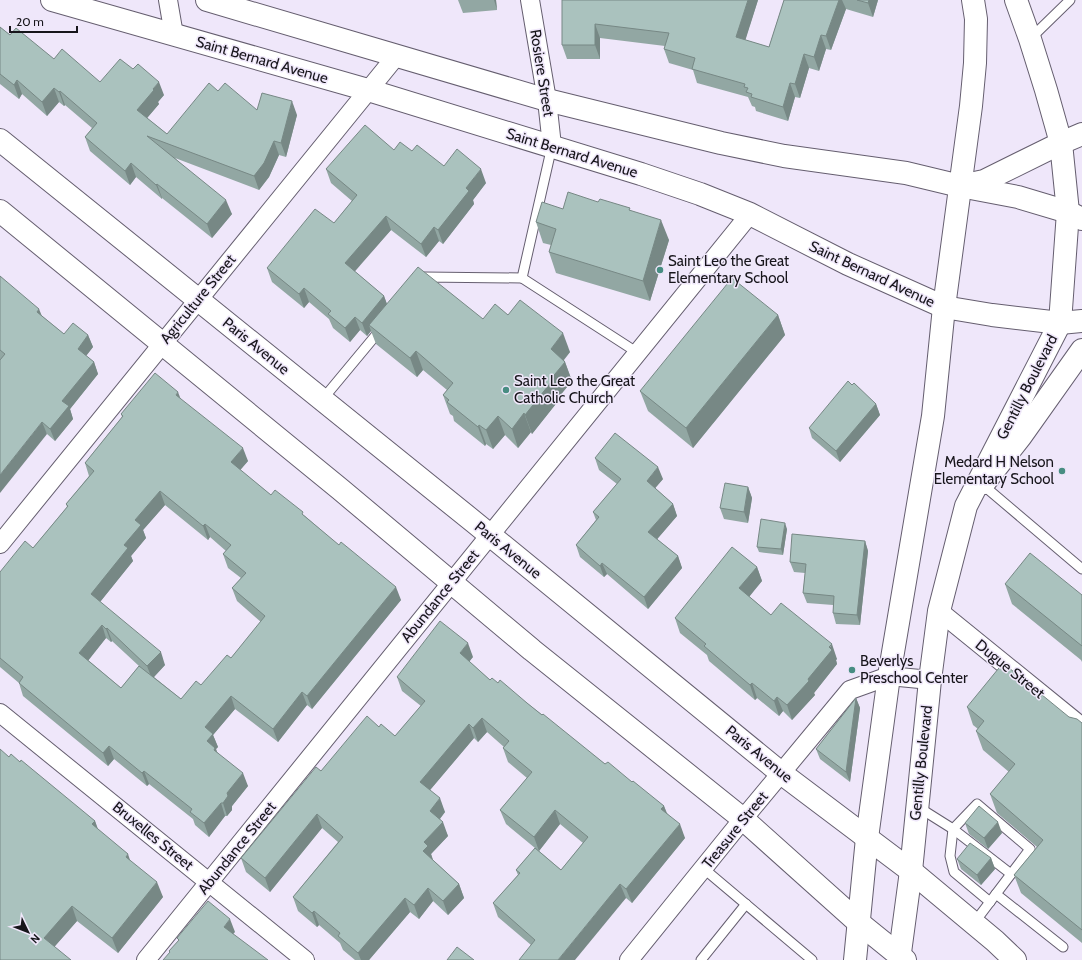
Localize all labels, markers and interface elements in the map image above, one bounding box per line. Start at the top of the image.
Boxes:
scale bar [10,8,77,34]
text: 20 m [16,14,44,29]
street label: Rosiere Street [526,28,558,118]
street label: Saint Bernard Avenue [194,33,330,88]
street label: Saint Bernard Avenue [504,124,640,182]
street label: Saint Bernard Avenue [806,237,938,311]
street label: Agriculture Street [156,251,240,347]
place label: Saint Leo the Great Elementary School [668,252,789,287]
marker: Saint Leo the Great Elementary School [655,265,665,275]
street label: Paris Avenue [219,314,293,379]
street label: Gentilly Boulevard [993,331,1061,443]
place label: Saint Leo the Great Catholic Church [514,372,635,407]
marker: Saint Leo the Great Catholic Church [501,385,511,395]
place label: Medard H Nelson Elementary School [934,453,1054,488]
marker: Medard H Nelson Elementary School [1057,466,1067,476]
street label: Paris Avenue [471,518,545,583]
street label: Abundance Street [397,546,483,646]
street label: Dugue Street [972,636,1048,702]
place label: Beverlys Preschool Center [860,652,968,687]
marker: Beverlys Preschool Center [847,665,857,675]
street label: Gentilly Boulevard [906,705,936,821]
street label: Paris Avenue [722,722,796,787]
street label: Treasure Street [698,788,772,872]
street label: Bruxelles Street [109,798,197,874]
street label: Abundance Street [194,798,280,898]
north arrow [8,912,48,952]
text: N [28,931,43,946]

